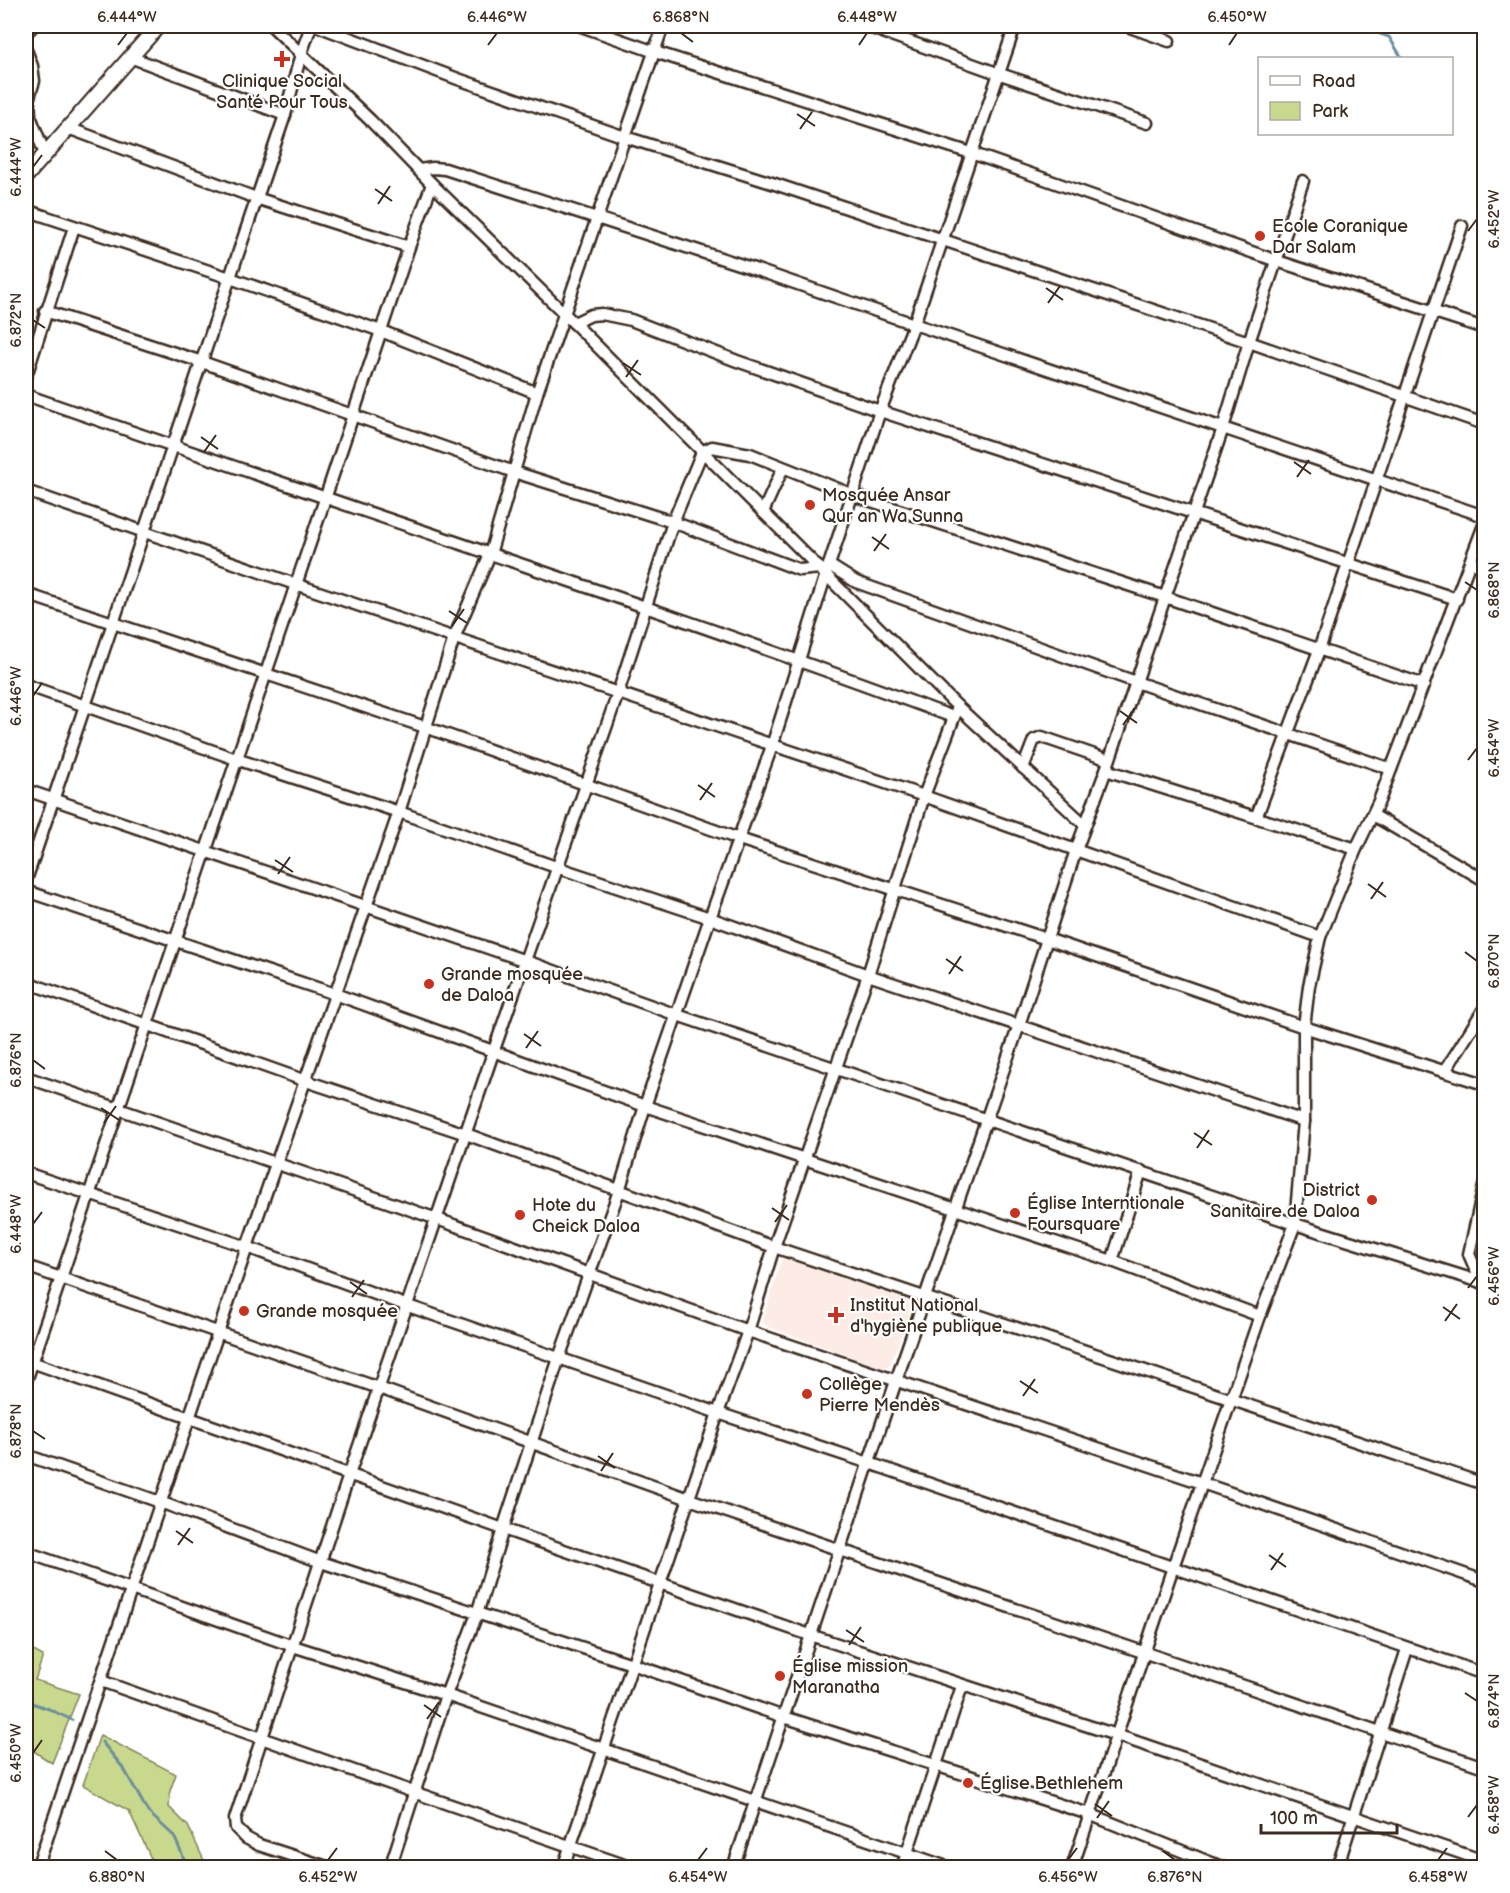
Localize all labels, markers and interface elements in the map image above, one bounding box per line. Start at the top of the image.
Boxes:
text: 6.444°W [97,8,157,27]
text: 6.446°W [467,8,527,27]
text: 6.868°N [653,8,709,27]
text: 6.448°W [837,8,897,27]
text: 6.450°W [1207,8,1267,27]
marker: Clinique Social Santé Pour Tous [273,50,291,68]
legend [1258,57,1453,135]
place label: Clinique Social Santé Pour Tous [216,71,348,113]
text: Road [1312,71,1356,92]
text: Park [1312,101,1348,122]
text: 6.444°W [7,137,26,197]
text: 6.452°W [1485,189,1504,248]
place label: Ecole Coranique Dar Salam [1272,216,1408,258]
marker: Ecole Coranique Dar Salam [1253,229,1267,243]
text: 6.872°N [7,293,26,347]
place label: Mosquée Ansar Qur an Wa Sunna [822,485,963,527]
marker: Mosquée Ansar Qur an Wa Sunna [803,498,817,512]
text: 6.868°N [1485,562,1504,618]
text: 6.446°W [7,666,26,726]
text: 6.454°W [1485,718,1504,777]
text: 6.870°N [1485,933,1504,989]
place label: Grande mosquée de Daloa [441,964,583,1006]
marker: Grande mosquée de Daloa [422,977,436,991]
text: 6.876°N [7,1032,26,1088]
place label: District Sanitaire de Daloa [1210,1180,1360,1222]
place label: Église Interntionale Foursquare [1027,1191,1185,1235]
marker: District Sanitaire de Daloa [1365,1193,1379,1207]
text: 6.448°W [7,1194,26,1254]
place label: Hote du Cheick Daloa [532,1195,640,1237]
marker: Église Interntionale Foursquare [1008,1206,1022,1220]
marker: Hote du Cheick Daloa [513,1208,527,1222]
text: 6.456°W [1485,1246,1504,1306]
place label: Institut National d'hygiène publique [850,1295,1003,1337]
place label: Grande mosquée [256,1301,398,1322]
marker: Grande mosquée [237,1304,251,1318]
marker: Institut National d'hygiène publique [827,1306,845,1324]
place label: Collège Pierre Mendès [819,1374,940,1416]
marker: Collège Pierre Mendès [800,1387,814,1401]
text: 6.878°N [7,1403,26,1459]
place label: Église mission Maranatha [792,1654,908,1698]
marker: Église mission Maranatha [773,1669,787,1683]
text: 6.874°N [1485,1674,1504,1728]
text: 6.450°W [7,1723,26,1783]
place label: Église Bethlehem [980,1771,1123,1794]
text: 6.458°W [1485,1775,1504,1835]
marker: Église Bethlehem [961,1776,975,1790]
scale bar [1261,1797,1398,1835]
text: 100 m [1270,1808,1318,1829]
text: 6.880°N [89,1868,145,1887]
text: 6.452°W [299,1868,358,1887]
text: 6.454°W [669,1868,728,1887]
text: 6.456°W [1038,1868,1098,1887]
text: 6.876°N [1147,1868,1203,1887]
text: 6.458°W [1408,1868,1468,1887]

